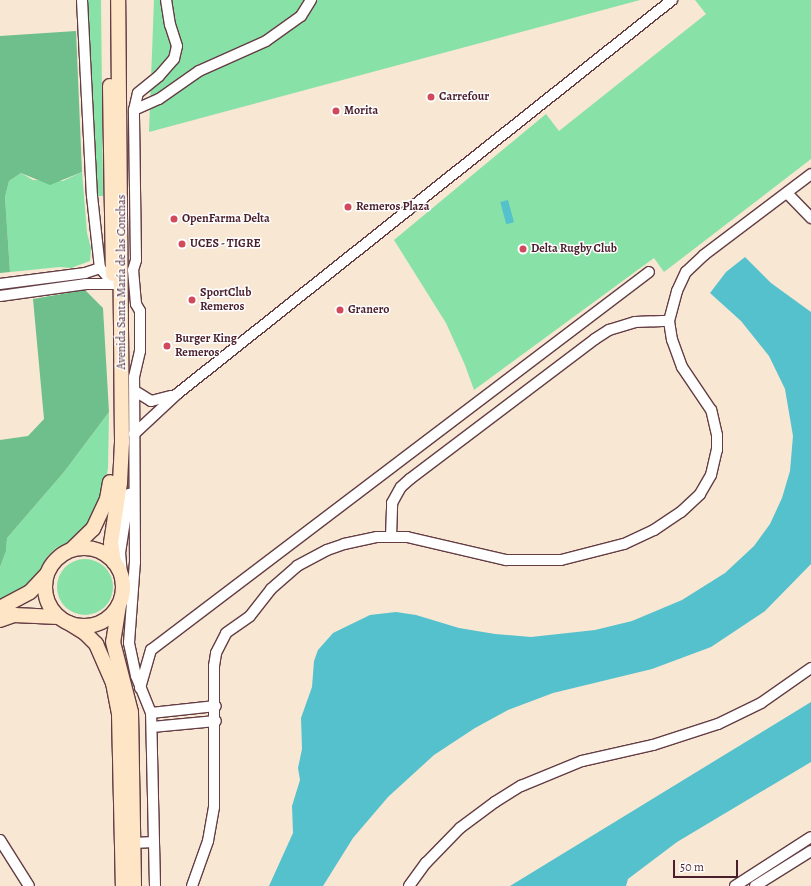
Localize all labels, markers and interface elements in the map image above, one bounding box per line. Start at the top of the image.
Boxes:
place label: Carrefour [439,90,489,104]
marker: Carrefour [426,92,436,102]
place label: Morita [344,104,378,118]
marker: Morita [331,106,341,116]
street label: Avenida Santa María de las Conchas [115,194,129,370]
place label: Remeros Plaza [356,200,430,214]
marker: Remeros Plaza [343,202,353,212]
place label: OpenFarma Delta [182,212,270,226]
marker: OpenFarma Delta [169,214,179,224]
place label: UCES - TIGRE [190,237,261,251]
marker: UCES - TIGRE [177,239,187,249]
place label: Delta Rugby Club [531,242,617,256]
marker: Delta Rugby Club [518,244,528,254]
place label: SportClub Remeros [200,286,251,314]
marker: SportClub Remeros [187,295,197,305]
place label: Granero [348,303,390,317]
marker: Granero [335,305,345,315]
place label: Burger King Remeros [175,332,237,360]
marker: Burger King Remeros [162,341,172,351]
scale bar [675,852,740,878]
text: 50 m [680,859,704,875]

